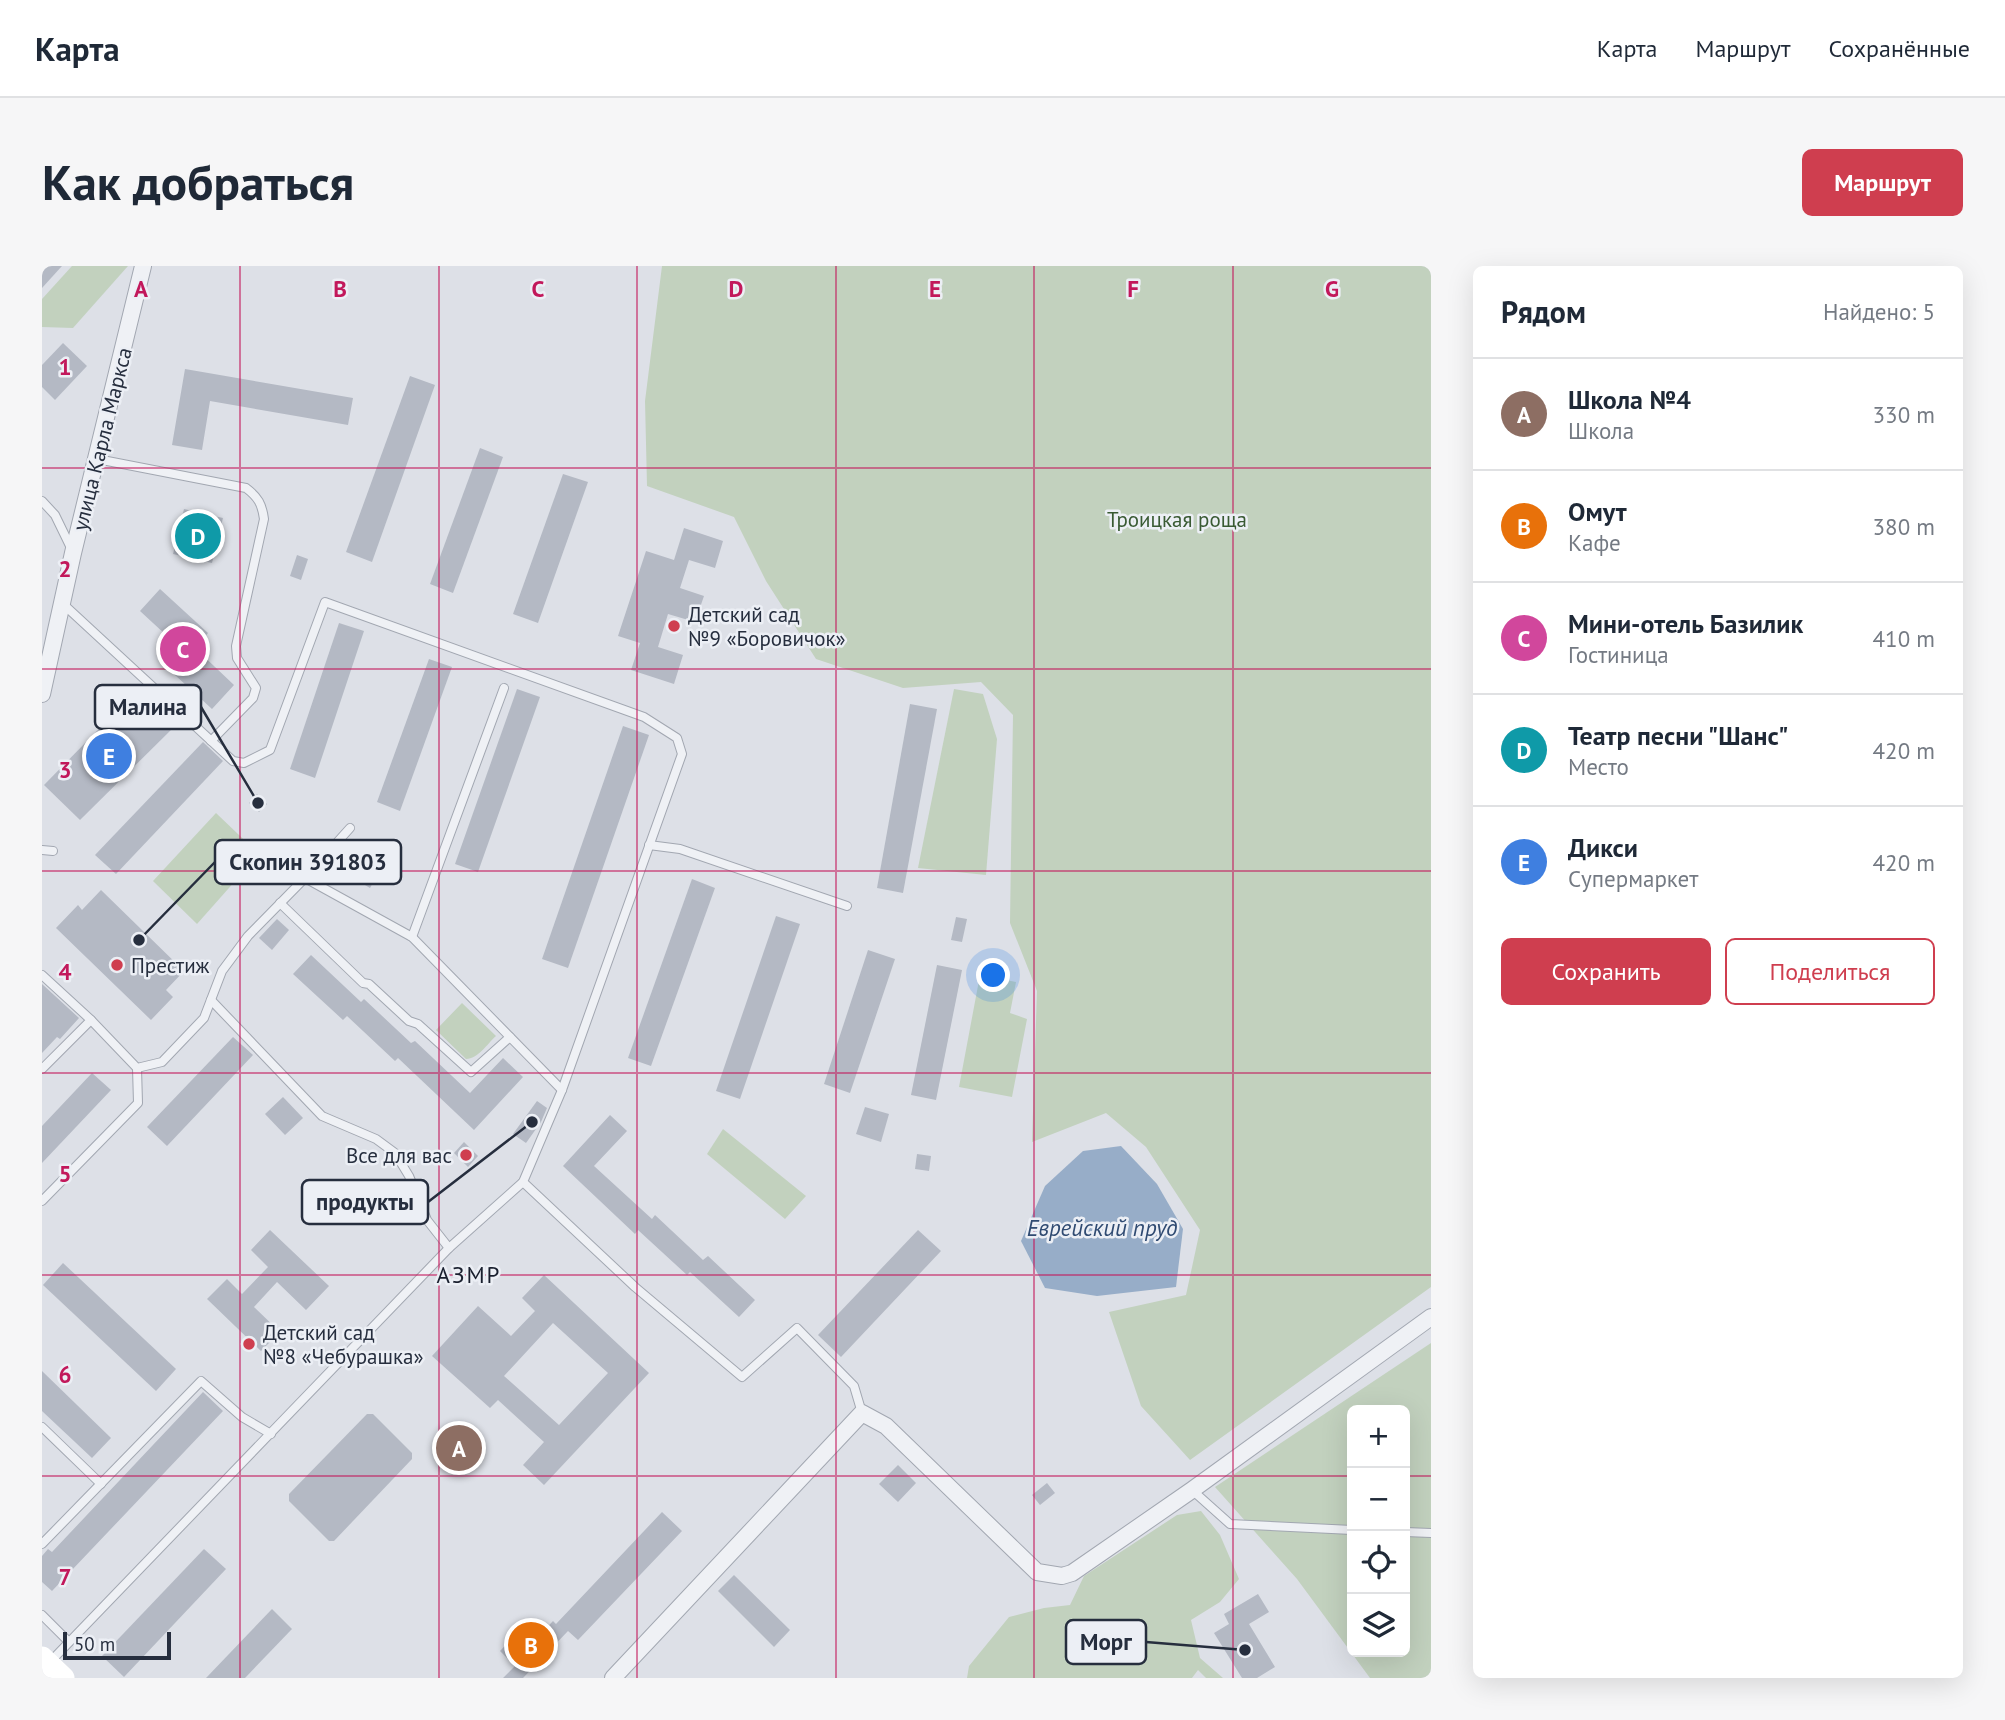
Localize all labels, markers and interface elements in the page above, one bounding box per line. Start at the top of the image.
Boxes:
text: Карта [35,27,120,70]
text: Карта [1597,33,1657,64]
text: Маршрут [1695,33,1790,64]
text: Сохранённые [1828,33,1970,64]
button: Маршрут [1802,149,1963,216]
text: Как добраться [42,150,354,214]
text: A [134,274,148,303]
text: B [333,274,347,303]
text: C [532,274,545,303]
text: D [729,274,743,303]
text: E [929,274,941,303]
text: F [1127,274,1139,303]
text: G [1325,274,1339,303]
text: Рядом [1501,292,1586,331]
text: Найдено: 5 [1823,297,1935,326]
street label: улица Карла Маркса [66,344,138,534]
text: 1 [58,352,72,381]
text: Школа №4 [1568,383,1691,416]
text: A [1517,400,1531,429]
text: 330 m [1873,400,1935,429]
text: Школа [1568,416,1634,445]
text: Омут [1568,495,1627,528]
park label: Троицкая роща [1107,506,1247,533]
pin: D [175,510,221,562]
text: B [1517,512,1531,541]
text: 380 m [1873,512,1935,541]
text: Кафе [1568,528,1621,557]
text: 2 [58,554,72,583]
place label: Детский сад №9 «Боровичок» [688,601,846,652]
text: Мини-отель Базилик [1568,607,1803,640]
marker: Детский сад №9 «Боровичок» [666,618,682,634]
pin: C [160,623,206,675]
text: C [1518,624,1530,653]
text: 410 m [1873,624,1935,653]
text: Гостиница [1568,640,1669,669]
callout: Малина [95,685,201,729]
text: Малина [109,692,187,721]
text: Театр песни "Шанс" [1568,719,1789,752]
pin: E [86,730,132,782]
text: D [1517,736,1531,765]
text: 420 m [1873,736,1935,765]
text: Место [1568,752,1629,781]
text: 3 [58,755,72,784]
text: Дикси [1568,831,1638,864]
callout: Скопин 391803 [215,840,401,884]
text: Скопин 391803 [229,847,387,876]
text: E [1518,848,1530,877]
text: 420 m [1873,848,1935,877]
text: Супермаркет [1568,864,1698,893]
button: Сохранить [1501,938,1711,1005]
button: Поделиться [1725,938,1935,1005]
place label: Престиж [131,952,210,979]
text: 4 [58,957,72,986]
marker: Престиж [109,957,125,973]
your location [976,958,1010,992]
place label: Все для вас [346,1142,452,1169]
marker: Все для вас [458,1147,474,1163]
text: 5 [58,1159,72,1188]
callout: продукты [302,1180,428,1224]
text: продукты [316,1187,414,1216]
water label: Еврейский пруд [1027,1213,1177,1242]
district label: АЗМР [437,1260,501,1289]
place label: Детский сад №8 «Чебурашка» [263,1319,423,1370]
marker: Детский сад №8 «Чебурашка» [241,1336,257,1352]
text: 6 [58,1360,72,1389]
map controls [1347,1405,1410,1657]
button: + [1347,1405,1410,1468]
pin: A [436,1422,482,1474]
button: − [1347,1468,1410,1531]
button: locate [1347,1531,1410,1594]
text: 7 [58,1562,72,1591]
button: layers [1347,1594,1410,1657]
pin: B [508,1619,554,1671]
callout: Морг [1066,1620,1146,1664]
text: Морг [1080,1627,1132,1656]
scale bar [63,1629,172,1661]
text: 50 m [74,1632,115,1656]

